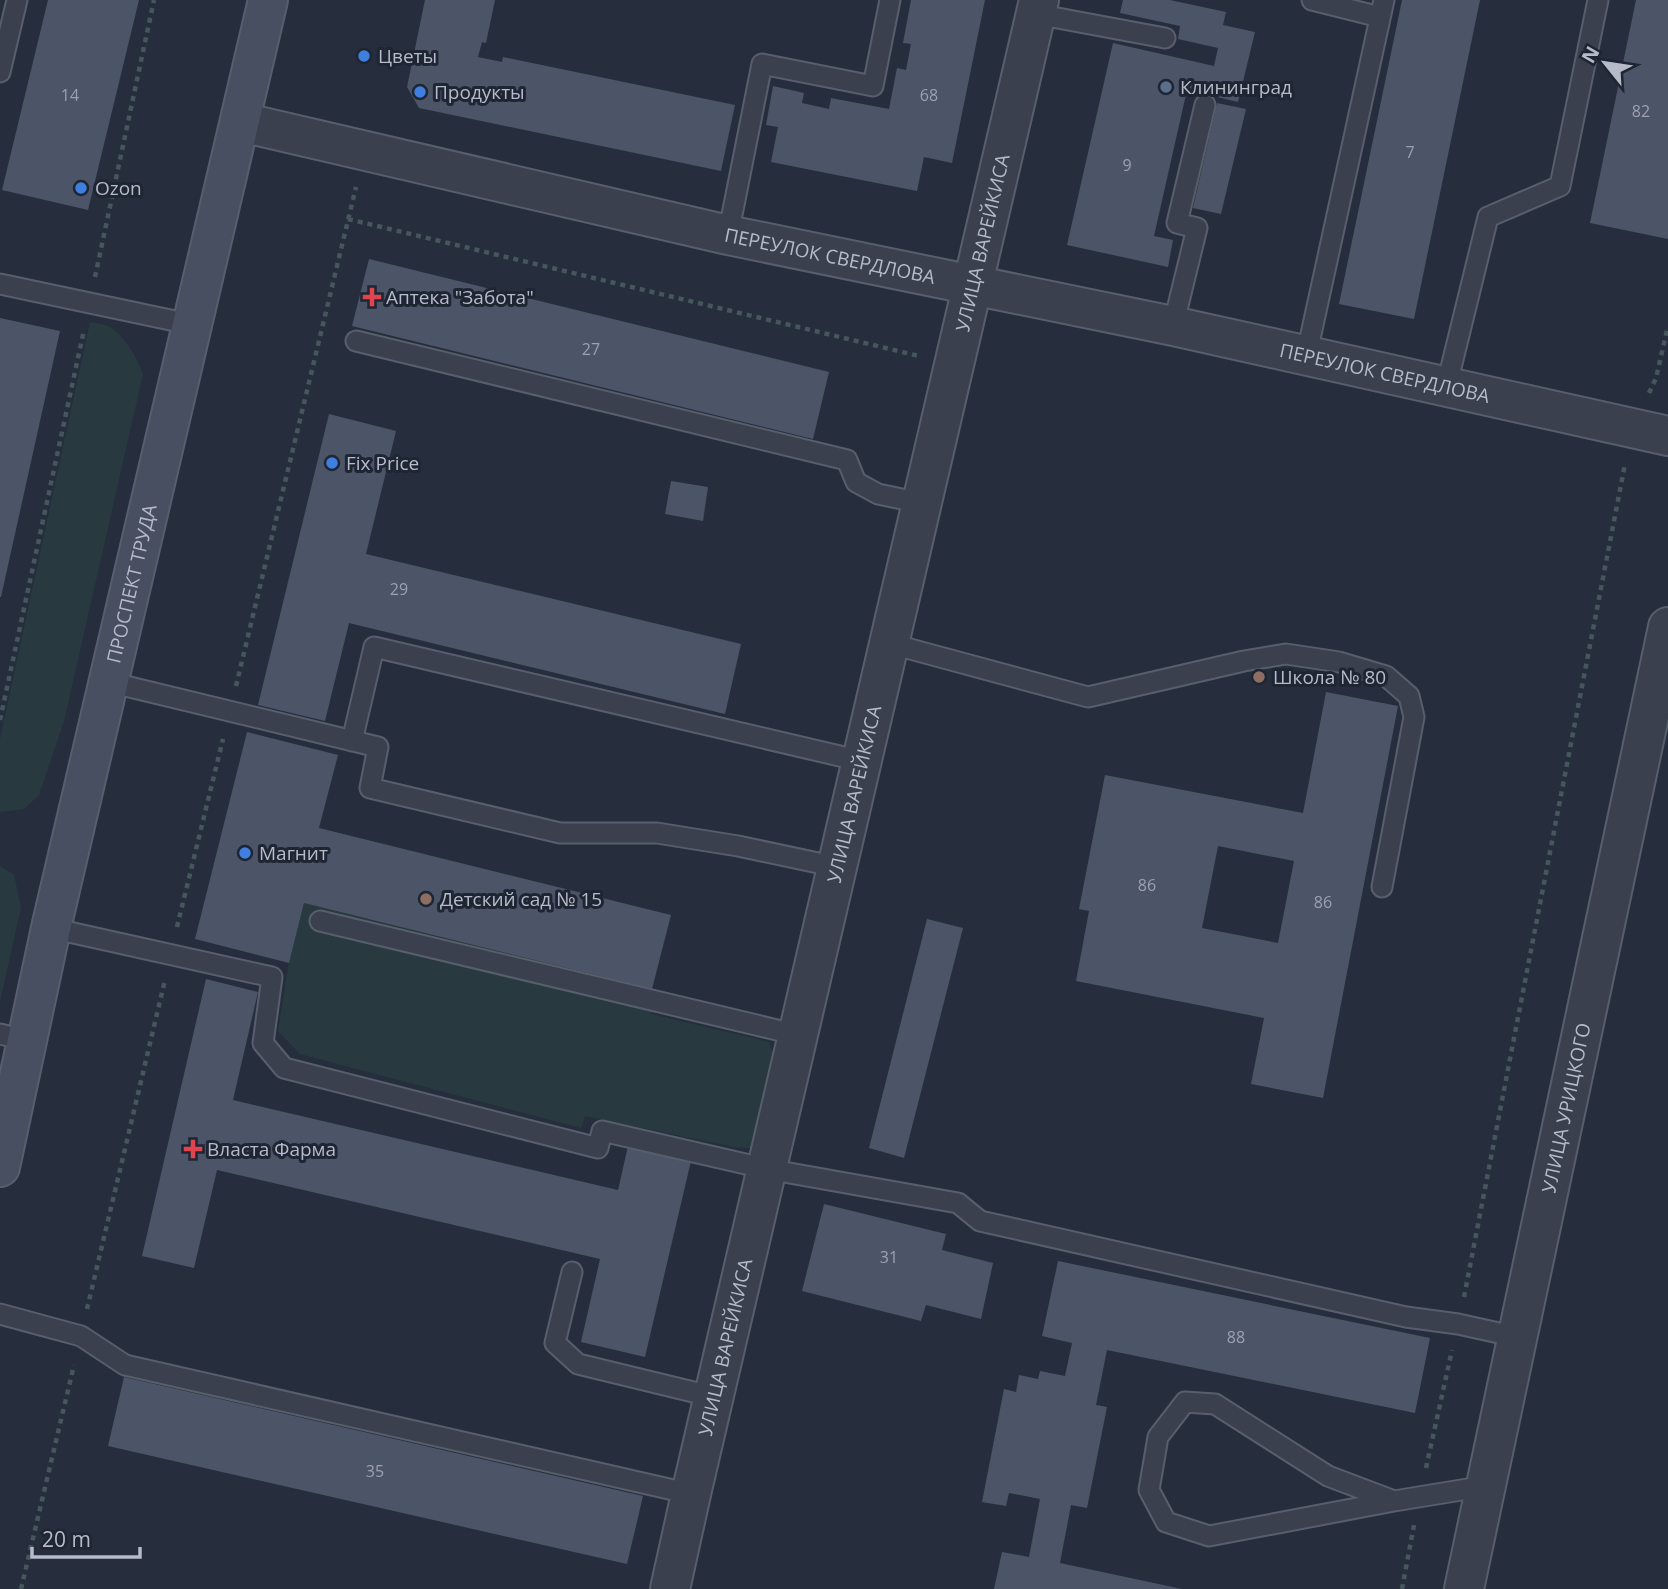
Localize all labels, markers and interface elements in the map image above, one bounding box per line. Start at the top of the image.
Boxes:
north arrow [1570,28,1640,98]
text: N [1575,41,1605,68]
place label: Цветы [378,43,437,69]
marker: Цветы [356,48,372,64]
place label: Клининград [1180,74,1292,100]
place label: Продукты [434,79,525,105]
marker: Клининград [1158,79,1174,95]
house number: 14 [61,84,79,106]
marker: Продукты [412,84,428,100]
house number: 68 [920,84,938,106]
house number: 82 [1632,100,1650,122]
house number: 7 [1405,141,1415,163]
street label: УЛИЦА ВАРЕЙКИСА [949,152,1016,334]
house number: 9 [1122,154,1132,176]
place label: Ozon [95,175,142,201]
marker: Ozon [73,180,89,196]
street label: ПЕРЕУЛОК СВЕРДЛОВА [722,222,938,290]
place label: Аптека "Забота" [386,284,534,310]
marker: Аптека "Забота" [364,289,380,305]
street label: ПЕРЕУЛОК СВЕРДЛОВА [1277,337,1492,409]
house number: 27 [582,338,600,360]
place label: Fix Price [346,450,419,476]
marker: Fix Price [324,455,340,471]
street label: ПРОСПЕКТ ТРУДА [100,502,163,666]
house number: 29 [390,578,408,600]
place label: Школа № 80 [1273,664,1386,690]
marker: Школа № 80 [1251,669,1267,685]
street label: УЛИЦА ВАРЕЙКИСА [821,703,887,885]
place label: Магнит [259,840,328,866]
marker: Магнит [237,845,253,861]
house number: 86 [1138,874,1156,896]
place label: Детский сад № 15 [440,886,602,912]
marker: Детский сад № 15 [418,891,434,907]
house number: 86 [1314,891,1332,913]
street label: УЛИЦА УРИЦКОГО [1535,1020,1597,1195]
place label: Власта Фарма [207,1136,336,1162]
marker: Власта Фарма [185,1141,201,1157]
house number: 31 [880,1246,898,1268]
street label: УЛИЦА ВАРЕЙКИСА [692,1256,758,1438]
house number: 88 [1227,1326,1245,1348]
house number: 35 [366,1460,384,1482]
scale bar [32,1516,140,1560]
text: 20 m [42,1525,91,1553]

